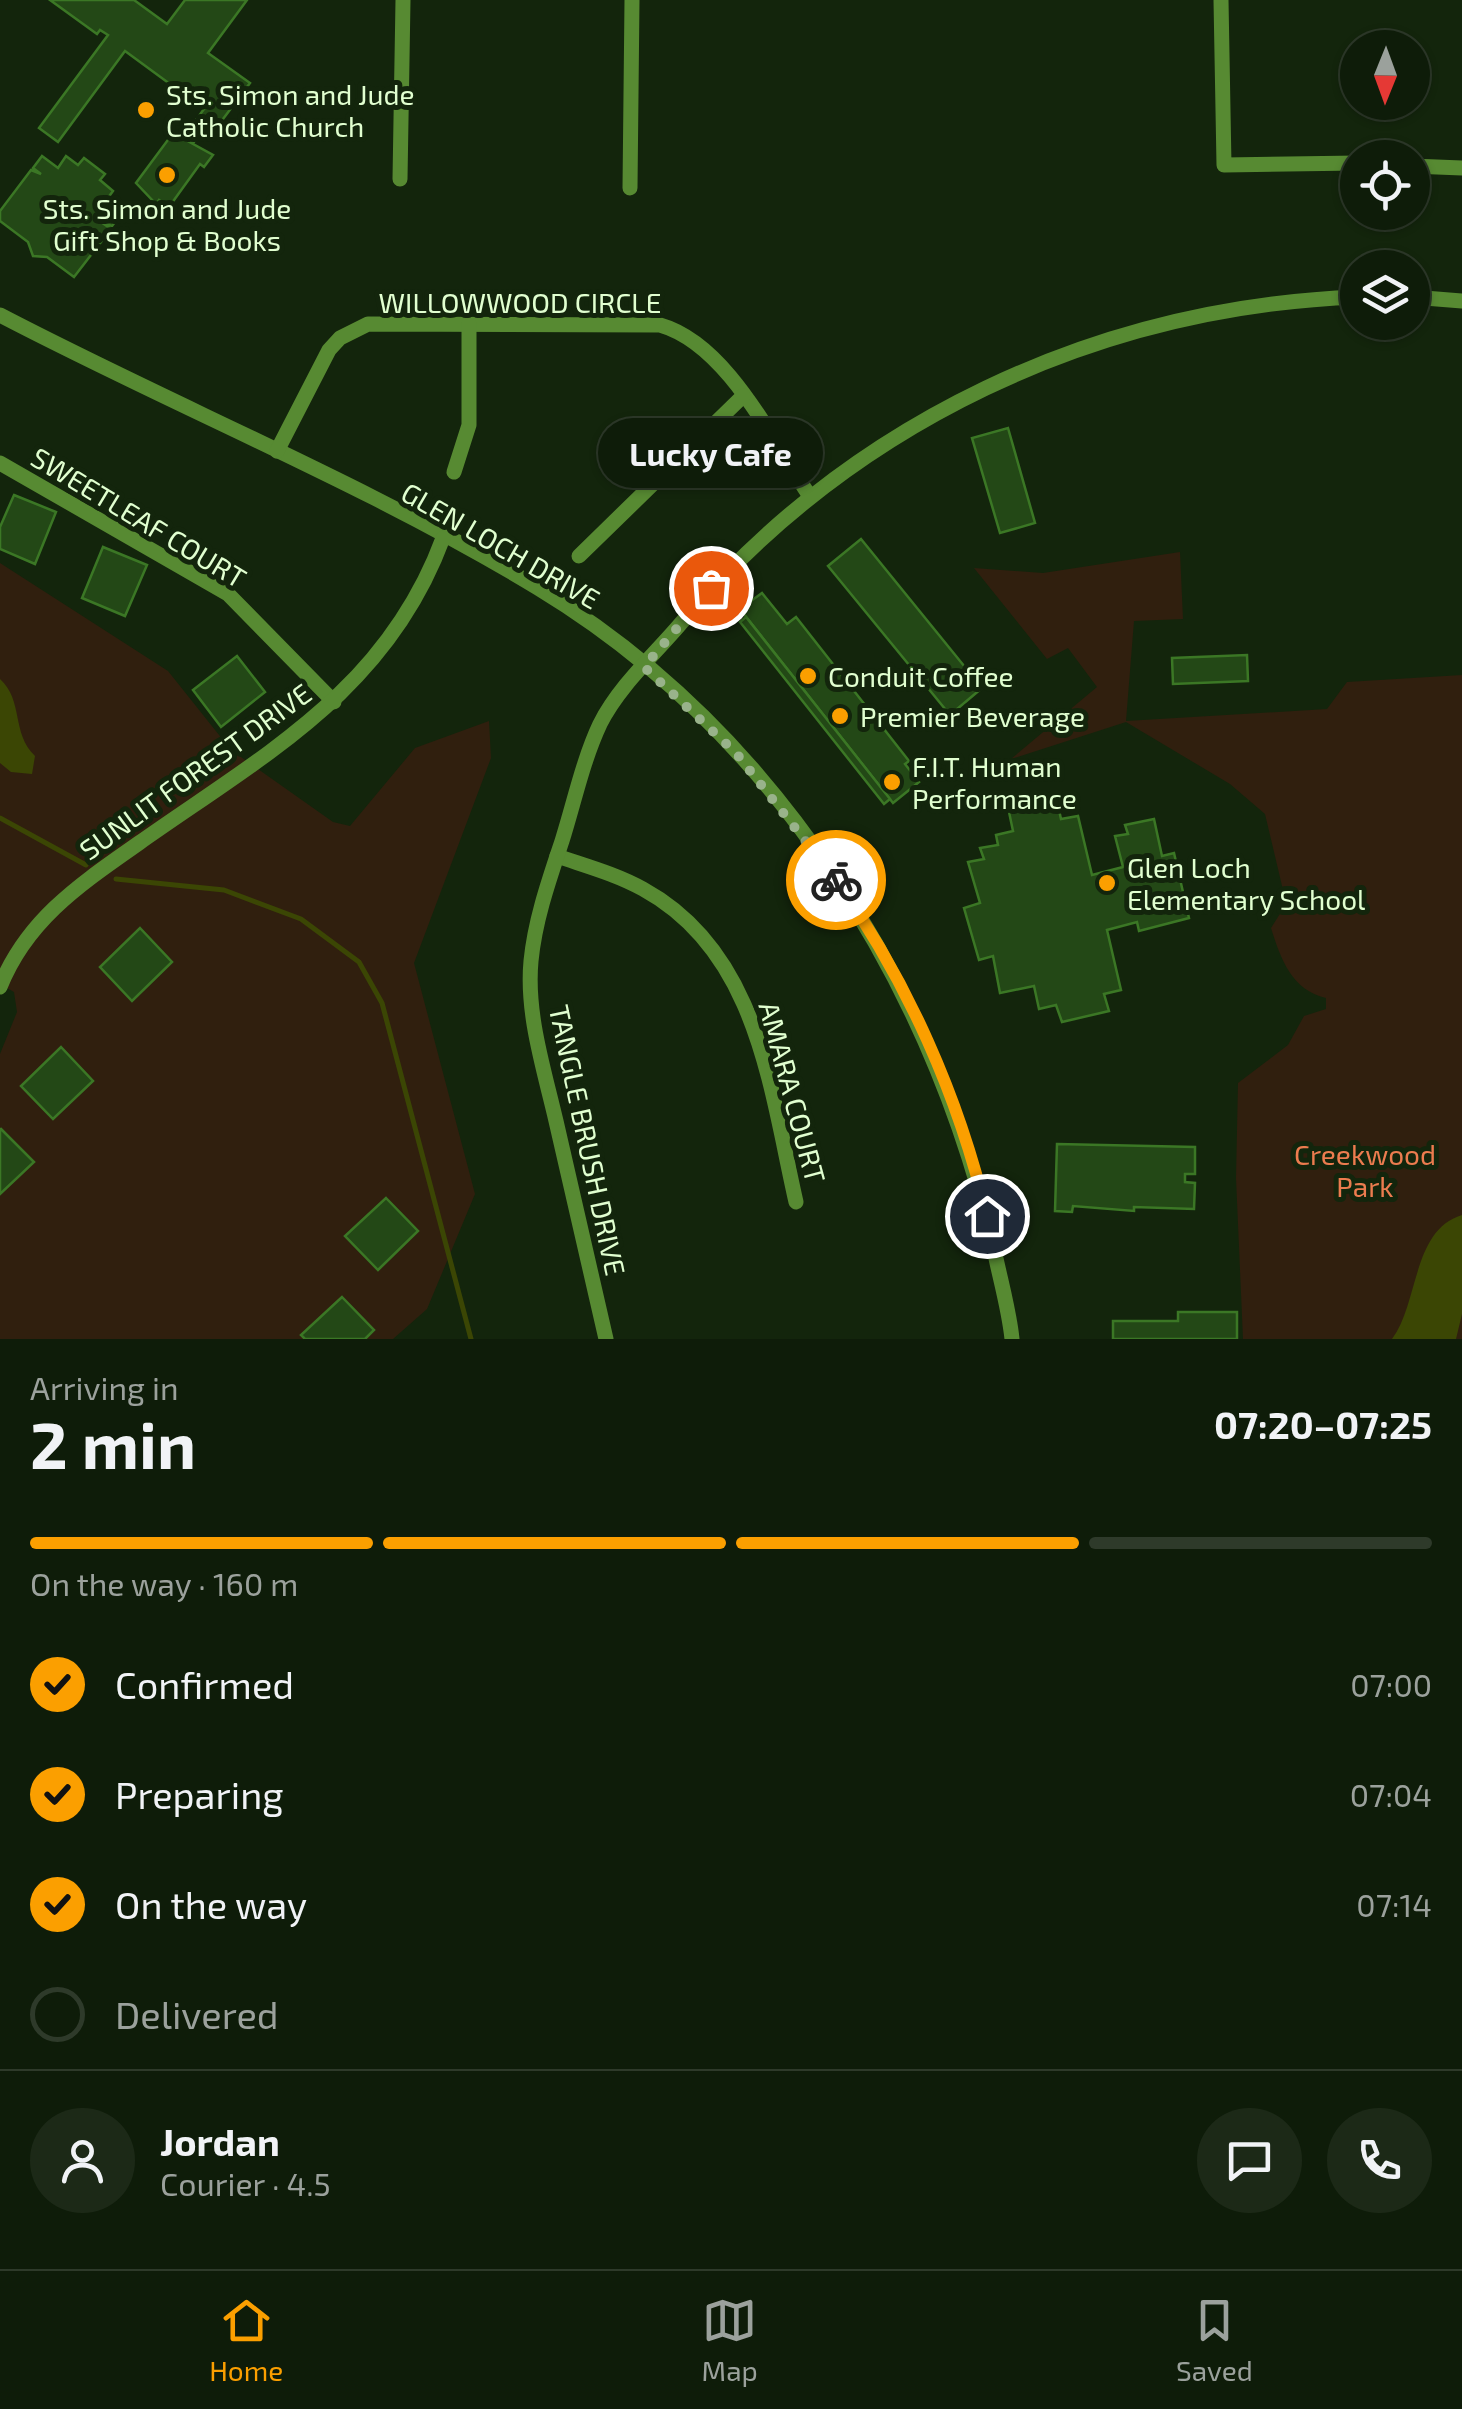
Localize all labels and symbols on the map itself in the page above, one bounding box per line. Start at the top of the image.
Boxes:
north arrow [1340,30,1430,120]
place label: Sts. Simon and Jude Catholic Church [166,77,415,143]
marker: Sts. Simon and Jude Catholic Church [135,99,157,121]
marker: Sts. Simon and Jude Gift Shop & Books [156,164,178,186]
place label: Sts. Simon and Jude Gift Shop & Books [43,191,291,257]
street label: WILLOWWOOD CIRCLE [379,285,661,319]
callout: Lucky Cafe [598,418,824,488]
street label: SWEETLEAF COURT [25,439,253,595]
street label: GLEN LOCH DRIVE [396,474,606,616]
pin [669,546,754,631]
place label: Conduit Coffee [828,659,1014,693]
marker: Conduit Coffee [797,665,819,687]
street label: SUNLIT FOREST DRIVE [73,676,317,866]
place label: Premier Beverage [860,699,1085,733]
marker: Premier Beverage [829,705,851,727]
place label: F.I.T. Human Performance [912,749,1077,815]
marker: F.I.T. Human Performance [881,771,903,793]
courier [786,830,886,930]
place label: Glen Loch Elementary School [1127,850,1366,916]
marker: Glen Loch Elementary School [1096,872,1118,894]
street label: AMARA COURT [753,998,833,1186]
street label: TANGLE BRUSH DRIVE [543,1002,633,1278]
park label: Creekwood Park [1294,1137,1436,1203]
pin [945,1174,1030,1259]

